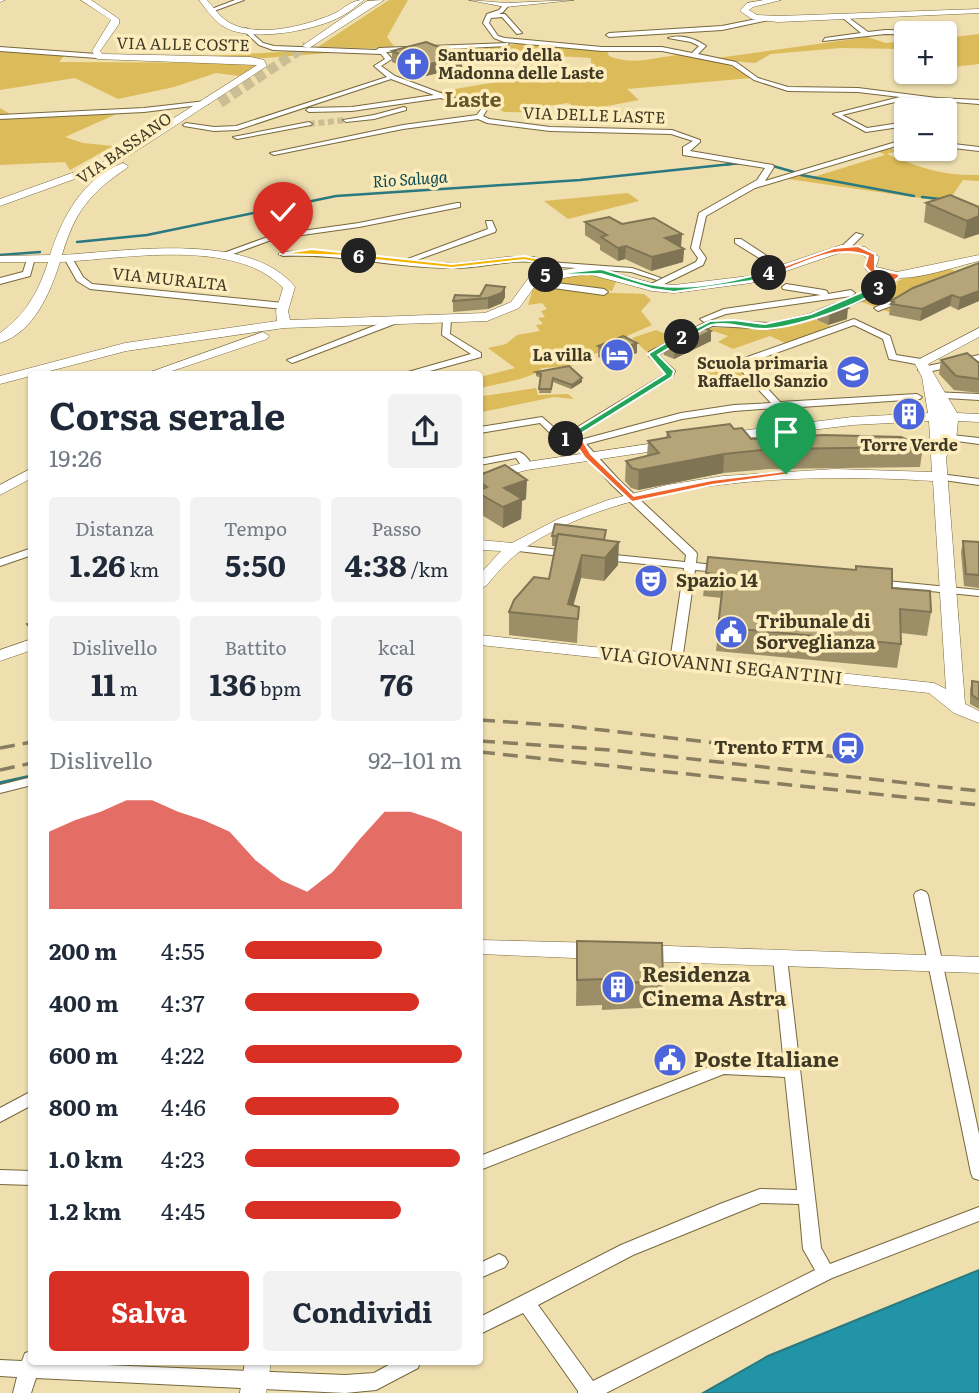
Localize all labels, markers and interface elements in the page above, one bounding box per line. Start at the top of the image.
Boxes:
map controls [894,21,957,161]
button: + [894,21,957,84]
street label: VIA ALLE COSTE [116,30,250,56]
place label: Santuario della Madonna delle Laste [438,42,604,84]
church icon: Santuario della Madonna delle Laste [394,45,432,83]
district label: Laste [445,82,502,113]
button: − [894,98,957,161]
street label: VIA DELLE LASTE [522,100,666,128]
street label: VIA BASSANO [71,105,176,189]
water label: Rio Saluga [371,163,449,193]
pin [253,182,313,254]
icon: check [264,193,302,231]
pin: 6 [342,238,376,274]
text: 6 [353,241,364,269]
pin: 4 [752,256,786,290]
pin: 5 [528,258,564,292]
text: 4 [763,258,774,286]
street label: VIA MURALTA [111,260,229,296]
text: 5 [540,260,551,288]
pin: 3 [862,270,896,306]
text: 3 [873,273,884,301]
pin: 2 [664,320,700,354]
text: 2 [676,322,687,350]
hotel icon: La villa [598,336,636,374]
place label: La villa [533,342,593,366]
place label: Scuola primaria Raffaello Sanzio [697,350,829,392]
school or university icon: Scuola primaria Raffaello Sanzio [834,353,872,391]
text: Corsa serale [49,385,286,442]
button: share [388,394,462,468]
building icon: Torre Verde [890,395,928,433]
pin [756,402,816,474]
icon: arrive [767,413,805,451]
pin: 1 [548,422,584,457]
text: 1 [562,424,569,452]
place label: Torre Verde [860,432,958,456]
text: 19:26 [49,440,102,474]
text: Distanza [75,514,154,542]
text: Tempo [224,514,287,542]
text: Passo [372,514,421,542]
text: 1.26 [70,542,126,586]
text: 5:50 [225,542,286,586]
text: 4:38 [345,542,407,586]
text: km [126,555,159,583]
text: /km [407,555,449,583]
theatre icon: Spazio 14 [632,562,670,600]
place label: Spazio 14 [676,566,758,593]
place label: Tribunale di Sorveglianza [756,607,876,655]
public building icon: Tribunale di Sorveglianza [712,613,750,651]
text: Dislivello [72,633,157,661]
text: Battito [224,633,287,661]
text: kcal [378,633,415,661]
street label: VIA GIOVANNI SEGANTINI [598,638,844,691]
text: 11 [91,661,116,705]
text: 136 [210,661,256,705]
text: 76 [380,661,413,705]
text: m [116,674,138,702]
text: bpm [256,674,301,702]
station icon: Trento FTM [829,729,867,767]
place label: Trento FTM [714,733,824,760]
text: Dislivello [49,742,153,776]
text: 92–101 m [368,742,462,776]
text: 200 m [49,933,117,967]
text: 4:55 [161,933,205,967]
place label: Residenza Cinema Astra [642,957,787,1012]
building icon: Residenza Cinema Astra [599,968,637,1006]
text: 400 m [49,985,119,1019]
text: 4:37 [161,985,205,1019]
text: 600 m [49,1037,118,1071]
text: 4:22 [161,1037,204,1071]
public building icon: Poste Italiane [651,1041,689,1079]
place label: Poste Italiane [694,1042,839,1073]
text: 800 m [49,1089,118,1123]
text: 4:46 [161,1089,206,1123]
text: 1.0 km [49,1141,123,1175]
text: 4:23 [161,1141,205,1175]
text: 1.2 km [49,1193,121,1227]
text: 4:45 [161,1193,205,1227]
button: Salva [49,1271,249,1351]
button: Condividi [263,1271,462,1351]

